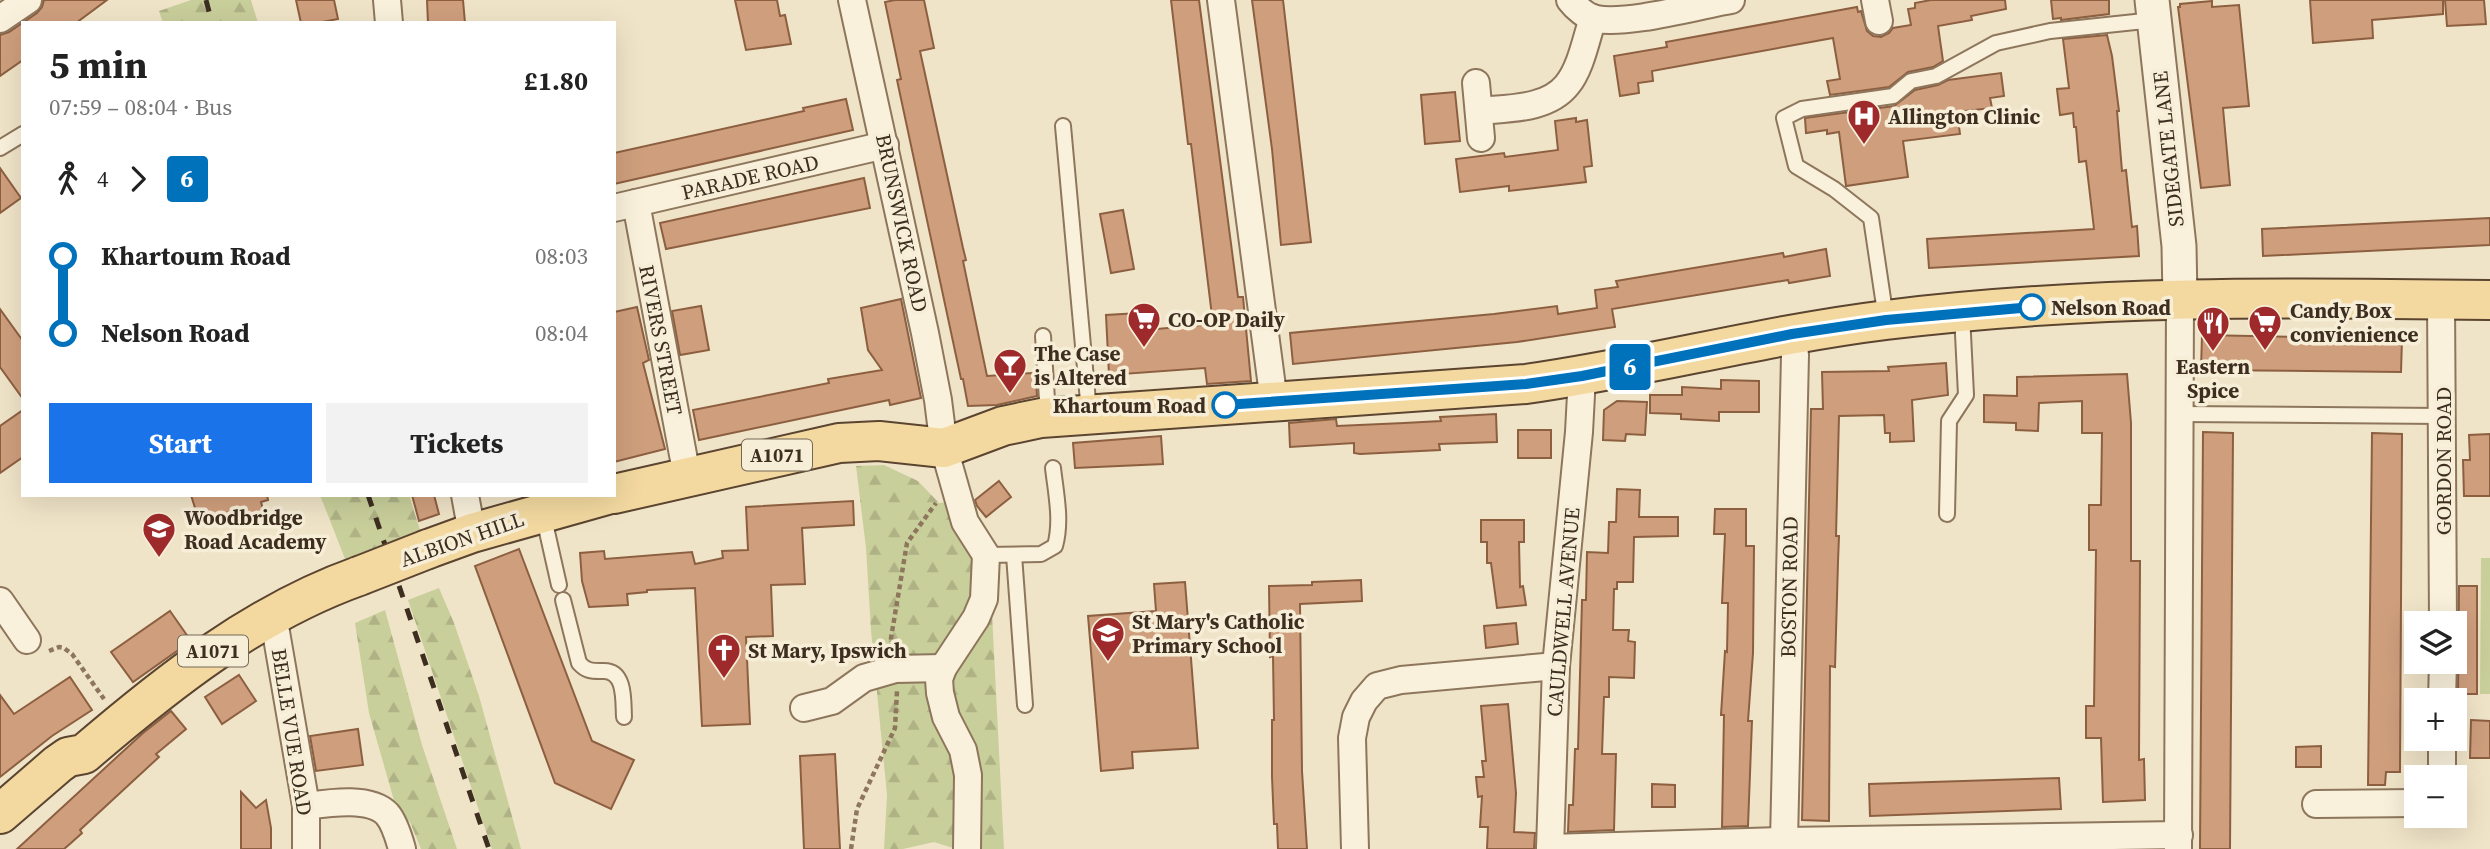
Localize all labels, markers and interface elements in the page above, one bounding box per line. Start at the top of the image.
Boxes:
text: 5 min [49,39,148,91]
text: £1.80 [524,63,588,99]
street label: SIDEGATE LANE [2145,70,2191,228]
text: 07:59 – 08:04 · Bus [49,91,232,123]
hospital icon: Allington Clinic [1845,97,1883,146]
place label: Allington Clinic [1888,102,2041,131]
street label: BRUNSWICK ROAD [869,131,935,315]
street label: PARADE ROAD [678,147,822,207]
icon: walk [49,160,87,198]
icon: forward [119,160,157,198]
text: 6 [181,162,194,195]
text: 4 [97,163,109,195]
text: Khartoum Road [101,238,291,274]
text: 08:03 [535,240,588,272]
street label: RIVERS STREET [632,262,690,418]
place label: Nelson Road [2051,293,2172,322]
marker: Nelson Road [2019,294,2045,320]
place label: Candy Box convienience [2290,296,2419,349]
supermarket icon: CO-OP Daily [1125,300,1163,349]
supermarket icon: Candy Box convienience [2246,303,2284,352]
restaurant icon: Eastern Spice [2194,304,2232,353]
place label: CO-OP Daily [1168,305,1286,334]
text: Nelson Road [101,315,250,351]
text: 08:04 [535,317,588,349]
place label: The Case is Altered [1034,339,1127,392]
line badge: 6 [1607,344,1653,390]
bar icon: The Case is Altered [991,346,1029,395]
text: 6 [1623,350,1637,383]
place label: Eastern Spice [2176,352,2250,405]
street label: GORDON ROAD [2429,387,2458,535]
place label: Khartoum Road [1053,391,1207,420]
marker: Khartoum Road [1212,392,1238,418]
button: Start [49,403,312,483]
button: Tickets [326,403,588,483]
road number: A1071 [742,440,812,470]
place label: Woodbridge Road Academy [184,503,327,556]
street label: ALBION HILL [396,504,528,574]
street label: CAULDWELL AVENUE [1539,506,1587,718]
school or university icon: Woodbridge Road Academy [140,510,178,559]
street label: BOSTON ROAD [1773,516,1805,658]
place label: St Mary's Catholic Primary School [1132,607,1305,660]
map controls [2404,611,2467,828]
button: layers [2404,611,2467,674]
school or university icon: St Mary's Catholic Primary School [1089,614,1127,663]
church icon: St Mary, Ipswich [705,631,743,680]
road number: A1071 [178,636,248,666]
place label: St Mary, Ipswich [748,636,907,665]
street label: BELLE VUE ROAD [264,646,320,818]
button: + [2404,688,2467,751]
button: − [2404,765,2467,828]

